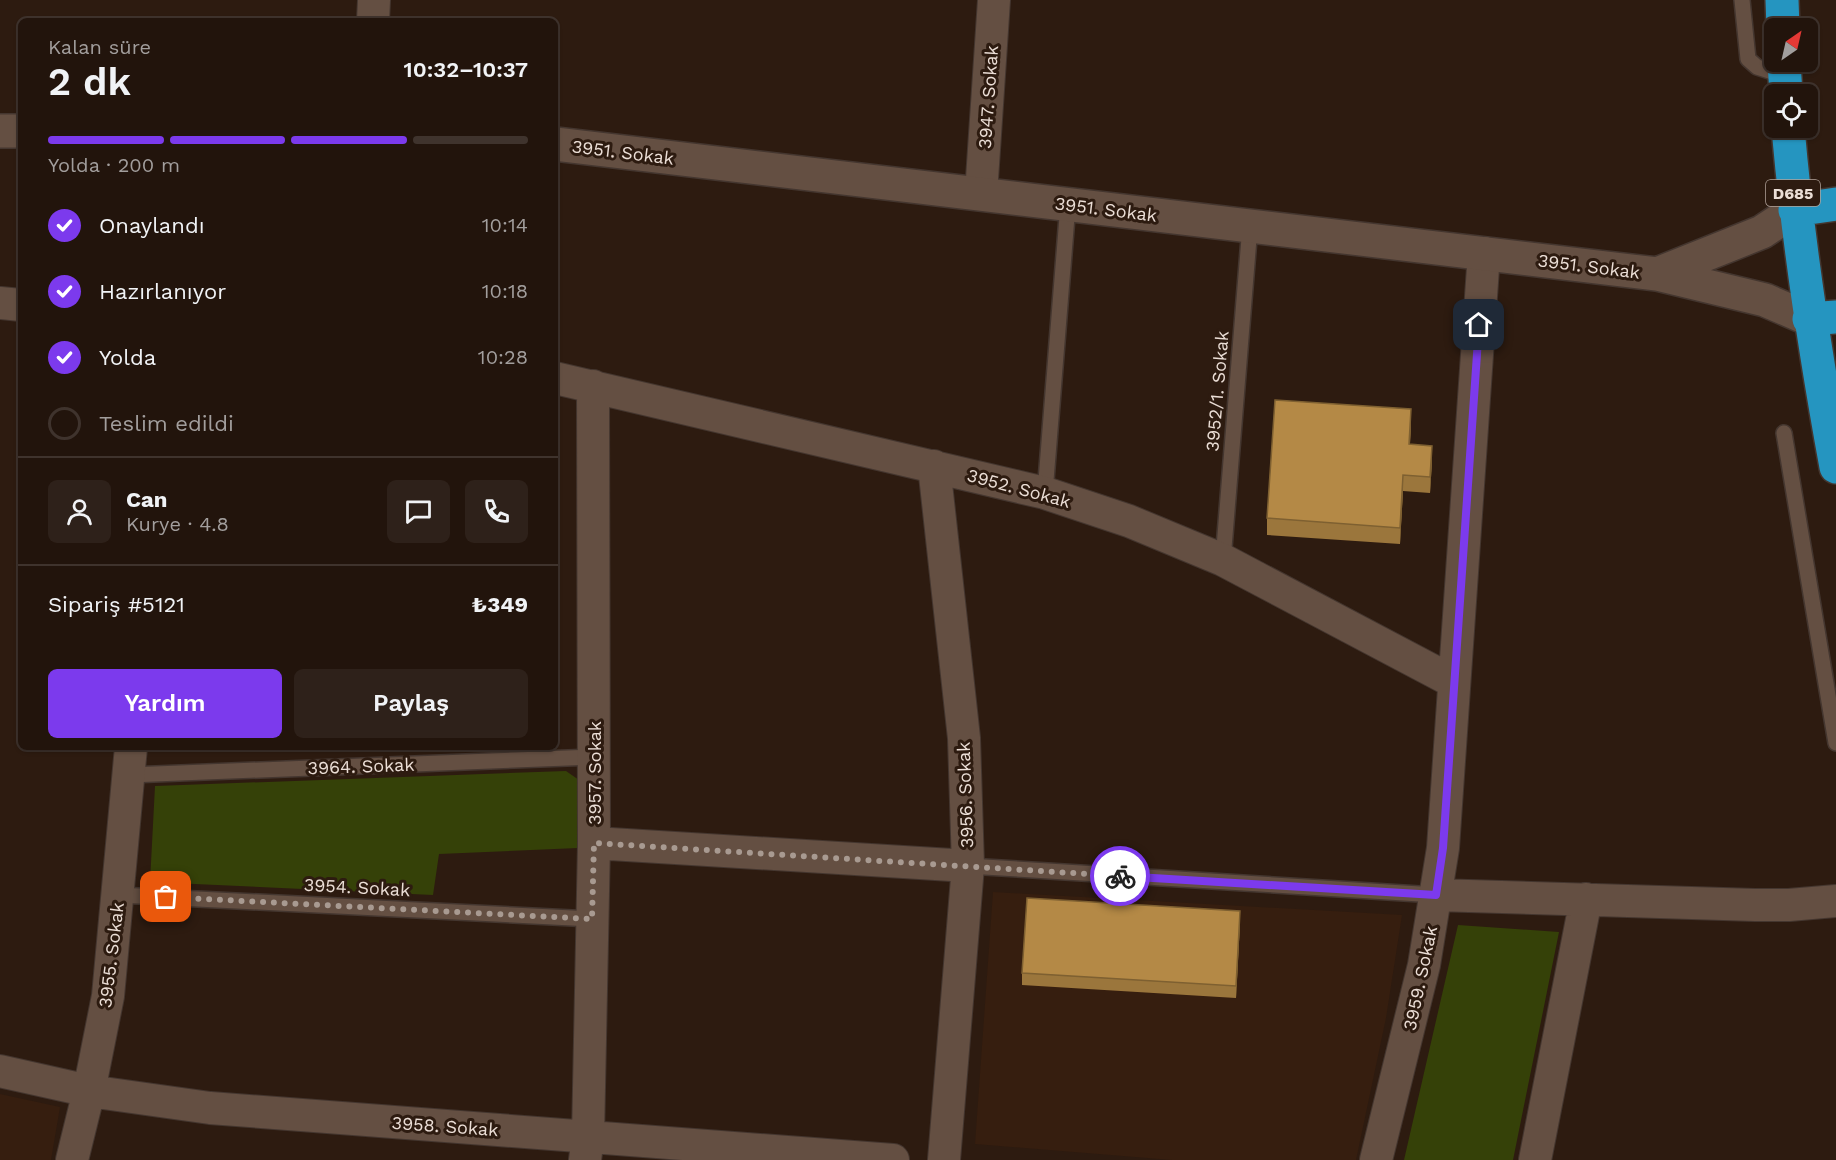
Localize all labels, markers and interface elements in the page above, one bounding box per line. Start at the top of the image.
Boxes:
north arrow [1764,18,1818,72]
map controls [1764,18,1818,138]
text: Kalan süre [48,35,151,59]
street label: 3947. Sokak [974,45,1002,149]
text: 10:32–10:37 [403,57,528,82]
text: 2 dk [48,59,131,104]
button: locate [1764,84,1818,138]
street label: 3951. Sokak [571,135,675,169]
text: Yolda · 200 m [48,153,180,177]
road number: D685 [1766,180,1820,206]
street label: 3951. Sokak [1054,192,1158,226]
icon: check [48,209,81,242]
text: Onaylandı [99,213,205,238]
text: 10:14 [482,213,528,237]
street label: 3951. Sokak [1537,249,1641,283]
icon: check [48,275,81,308]
text: Hazırlanıyor [99,279,226,304]
text: 10:18 [482,279,528,303]
pin [1453,299,1504,350]
icon: home [1462,308,1495,341]
street label: 3952/1. Sokak [1201,330,1233,452]
icon: check [48,341,81,374]
text: Yolda [99,345,156,370]
text: 10:28 [478,345,528,369]
text: Teslim edildi [99,411,234,436]
street label: 3952. Sokak [965,464,1073,512]
button: person [48,480,111,543]
button: chat [387,480,450,543]
button: phone [465,480,528,543]
text: Can [126,487,167,512]
text: Kurye · 4.8 [126,512,229,536]
text: Sipariş #5121 [48,592,185,617]
text: ₺349 [472,592,528,617]
button: Yardım [48,669,282,738]
button: Paylaş [294,669,528,738]
street label: 3957. Sokak [584,721,605,825]
street label: 3956. Sokak [953,741,977,849]
street label: 3964. Sokak [307,754,415,778]
courier [1090,846,1150,906]
icon: bike [1104,860,1137,893]
pin [140,871,191,922]
street label: 3954. Sokak [303,874,411,900]
icon: bag [149,880,182,913]
street label: 3955. Sokak [94,901,128,1009]
street label: 3959. Sokak [1399,924,1441,1032]
street label: 3958. Sokak [391,1112,499,1140]

